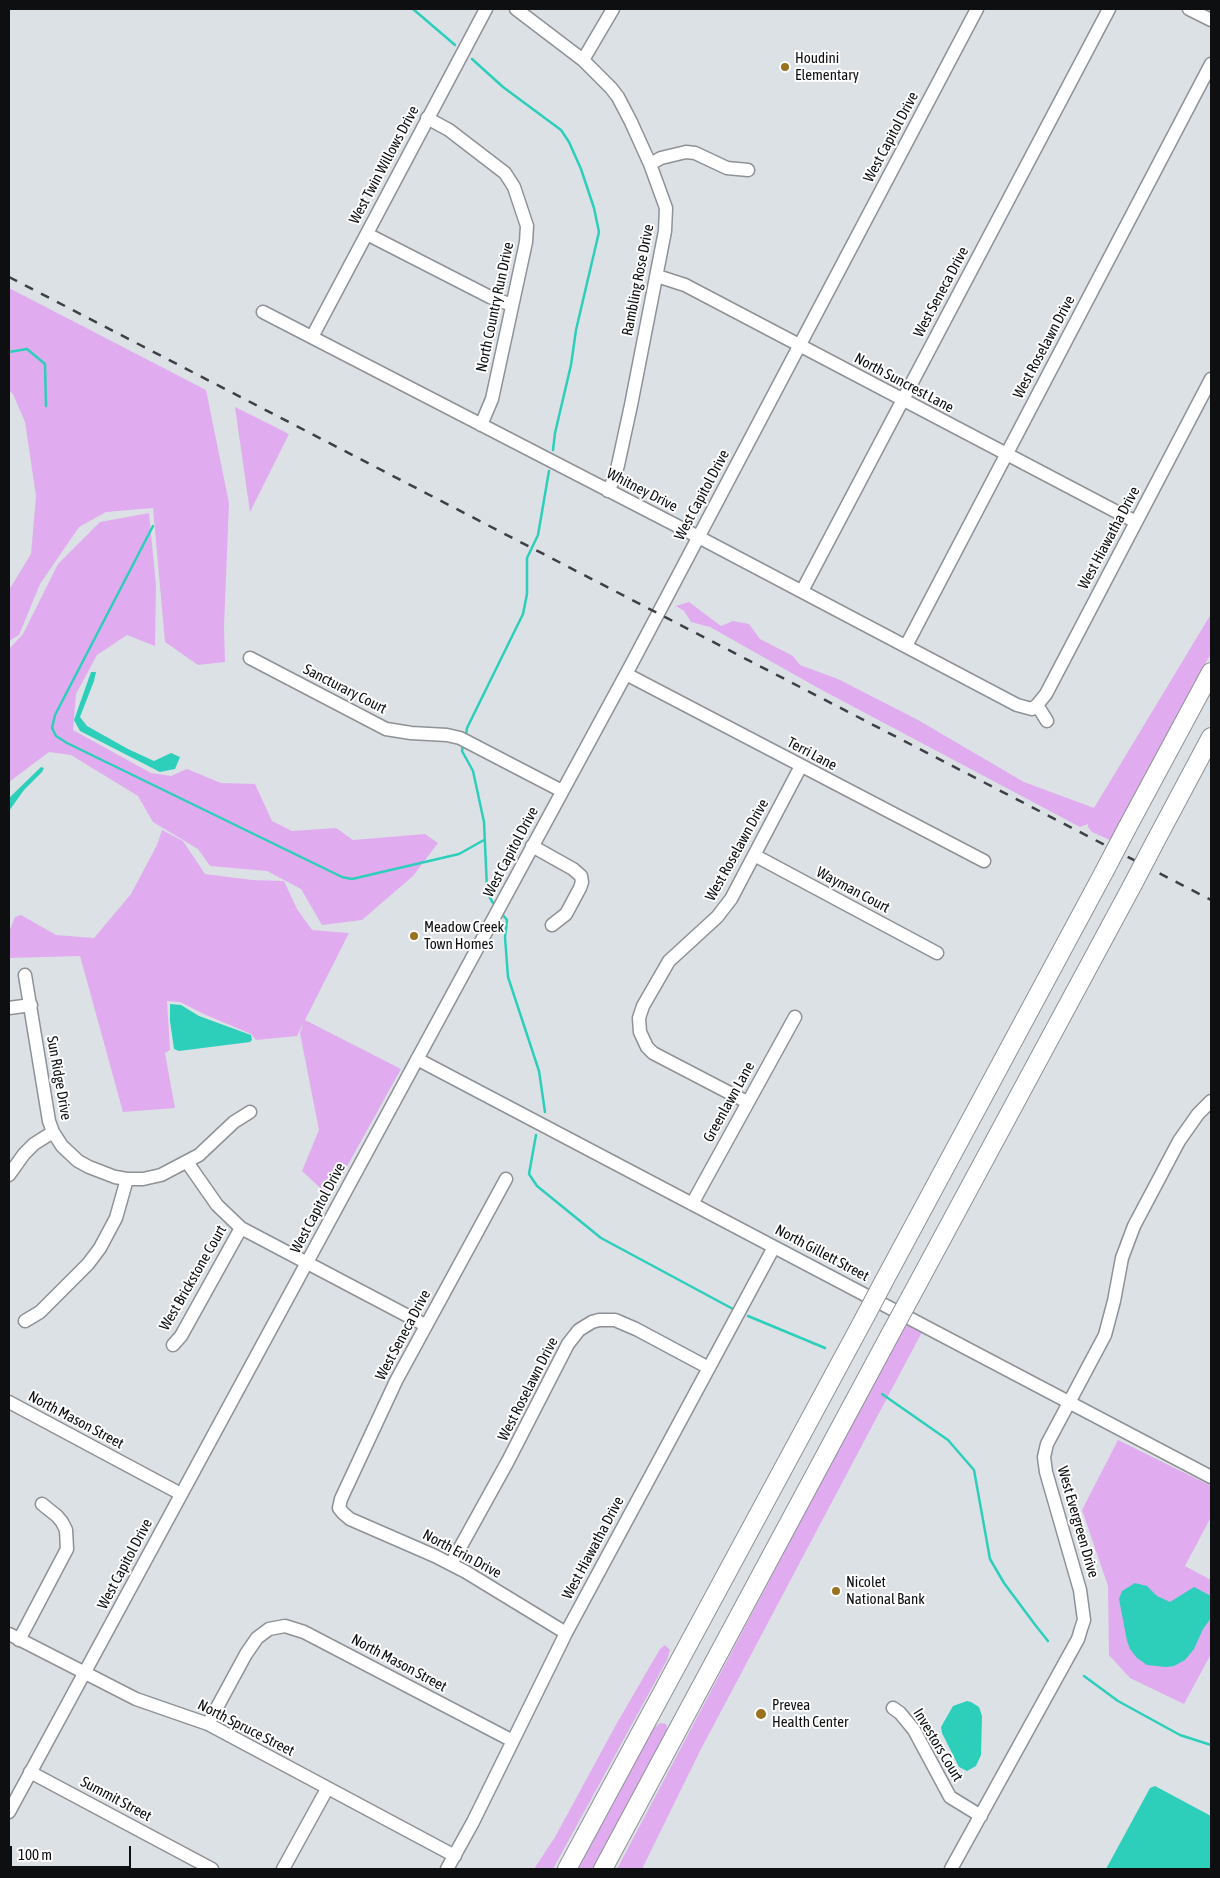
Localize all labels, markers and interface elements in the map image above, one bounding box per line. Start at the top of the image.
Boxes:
place label: Houdini Elementary [795,49,859,84]
marker: Houdini Elementary [779,61,791,73]
street label: West Capitol Drive [860,89,922,185]
street label: West Twin Willows Drive [345,103,423,227]
street label: Rambling Rose Drive [618,223,658,337]
street label: North Country Run Drive [472,240,518,374]
street label: West Seneca Drive [910,244,972,340]
street label: West Roselawn Drive [1009,292,1079,402]
street label: North Suncrest Lane [851,349,957,417]
street label: West Capitol Drive [671,447,733,543]
street label: Whitney Drive [604,464,680,516]
street label: West Hiawatha Drive [1074,484,1144,592]
street label: Sancturary Court [300,660,390,718]
street label: Terri Lane [784,733,840,775]
street label: West Roselawn Drive [702,796,772,904]
street label: West Capitol Drive [480,804,542,900]
street label: Wayman Court [813,863,893,917]
place label: Meadow Creek Town Homes [424,918,504,953]
marker: Meadow Creek Town Homes [408,930,420,942]
street label: Sun Ridge Drive [43,1035,75,1121]
street label: Greenlawn Lane [699,1059,759,1145]
street label: West Capitol Drive [287,1160,349,1256]
street label: North Gillett Street [772,1221,872,1285]
street label: West Brickstone Court [156,1222,230,1334]
street label: West Seneca Drive [372,1287,434,1383]
street label: West Roselawn Drive [494,1334,562,1444]
street label: North Mason Street [25,1387,127,1453]
street label: West Evergreen Drive [1054,1464,1102,1580]
street label: West Hiawatha Drive [558,1494,628,1602]
street label: West Capitol Drive [94,1516,156,1612]
street label: North Erin Drive [420,1526,504,1582]
place label: Nicolet National Bank [846,1573,925,1608]
marker: Nicolet National Bank [830,1585,842,1597]
street label: North Mason Street [348,1630,450,1696]
street label: North Spruce Street [195,1696,297,1760]
place label: Prevea Health Center [772,1696,848,1731]
street label: Investors Court [909,1705,967,1785]
marker: Prevea Health Center [754,1707,768,1721]
street label: Summit Street [77,1773,155,1825]
scale bar [12,1836,134,1868]
text: 100 m [18,1846,52,1863]

